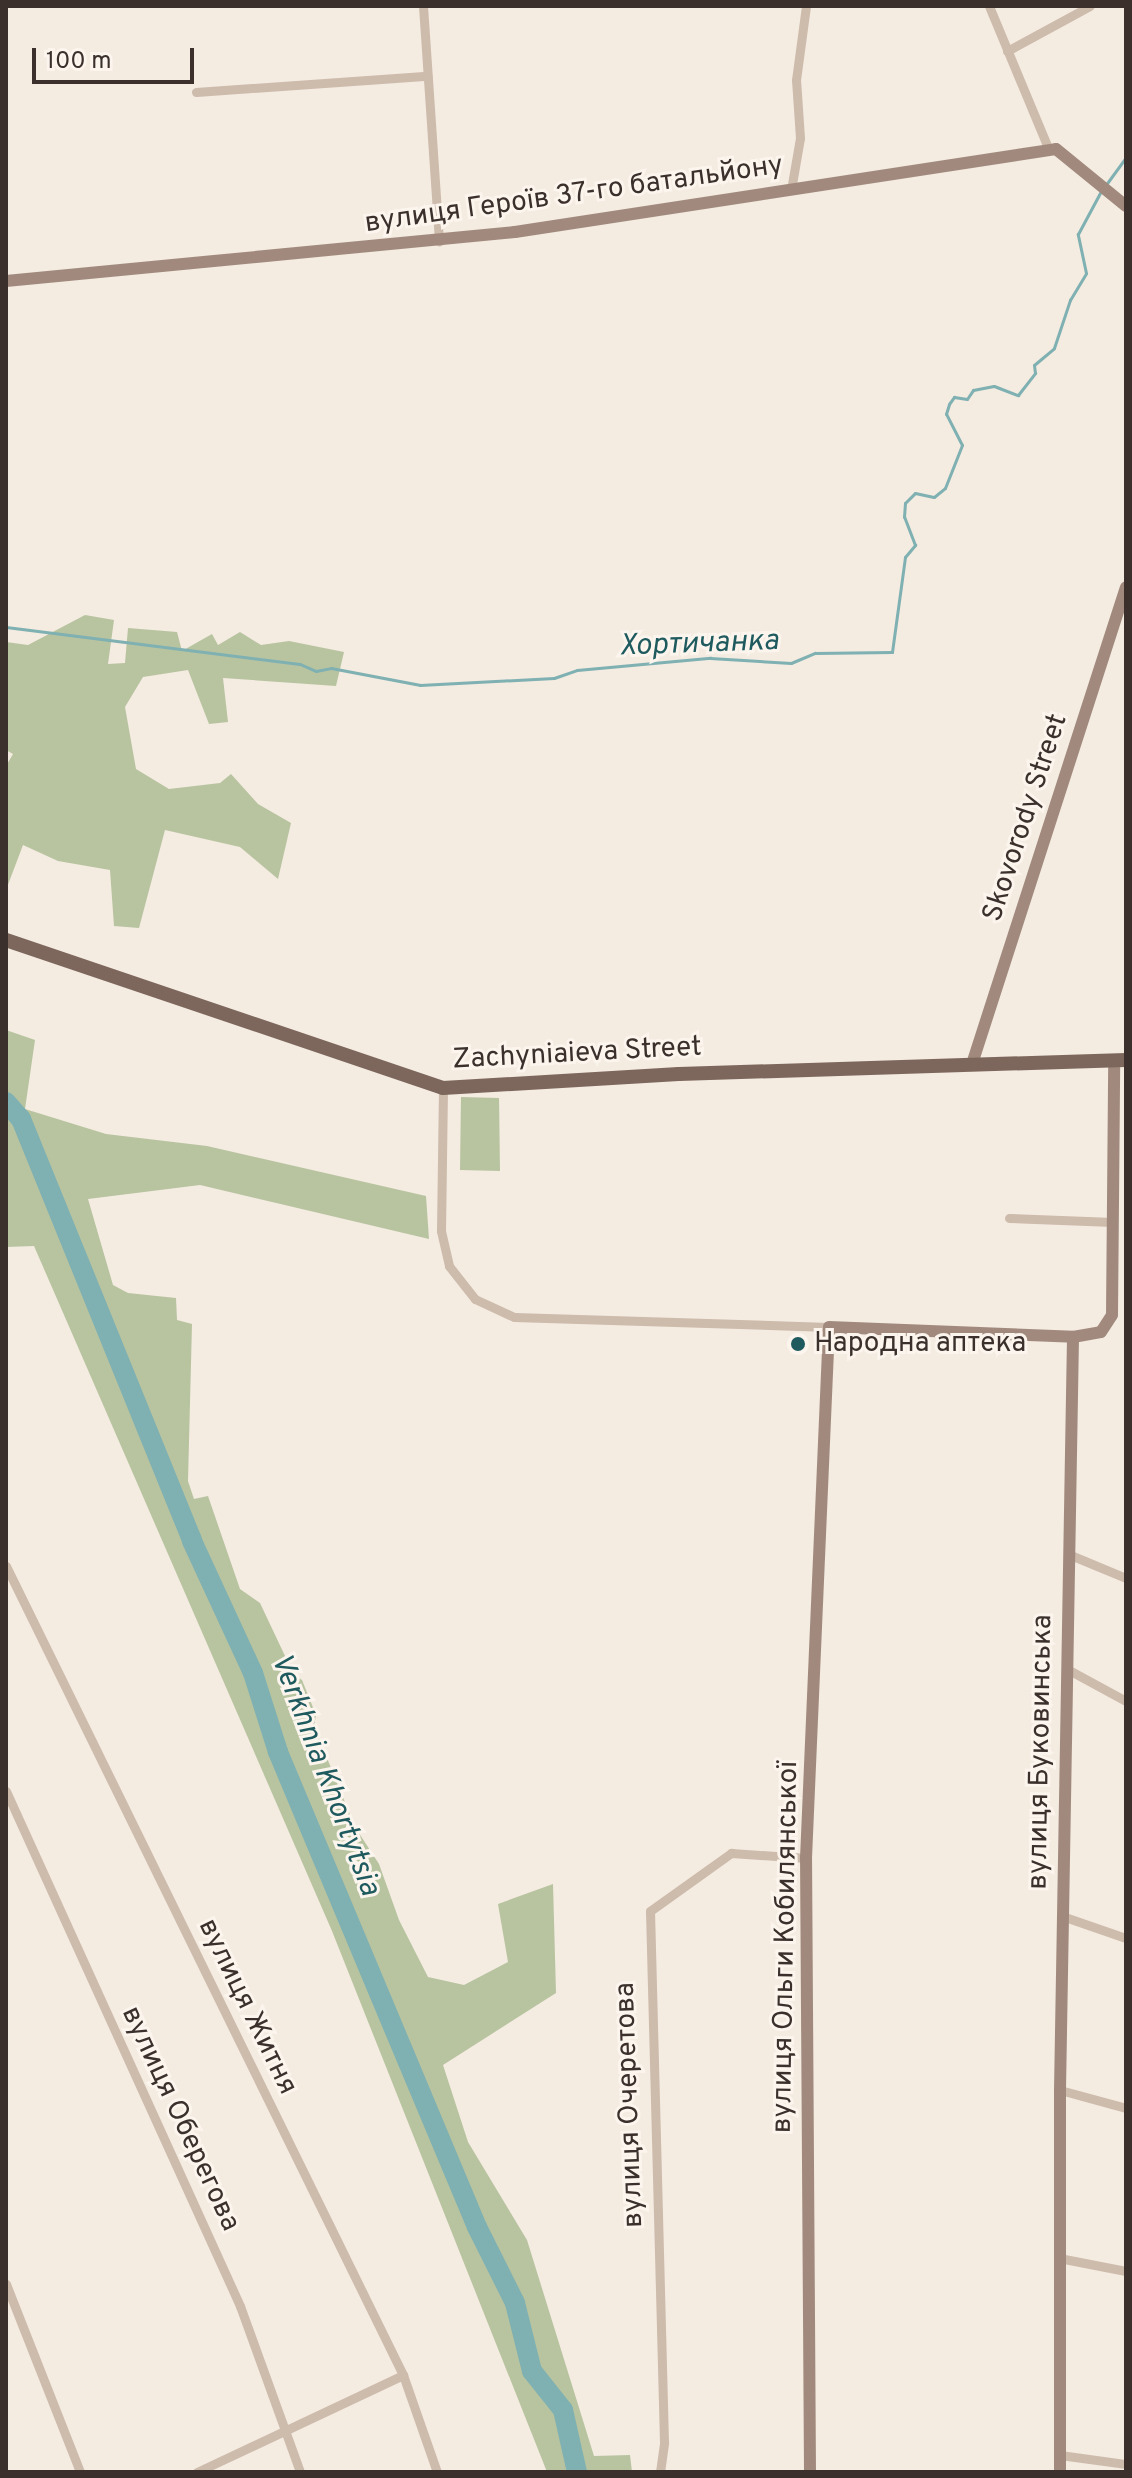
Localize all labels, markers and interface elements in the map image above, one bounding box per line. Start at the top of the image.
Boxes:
scale bar [36,32,198,82]
text: 100 m [46,47,112,77]
street label: вулиця Героїв 37-го батальйону [363,149,785,241]
water label: Хортичанка [619,624,779,666]
street label: Skovorody Street [977,710,1075,926]
street label: Zachyniaieva Street [452,1031,702,1077]
place label: Народна аптека [814,1327,1026,1361]
marker: Народна аптека [789,1335,807,1353]
street label: вулиця Буковинська [1022,1614,1060,1890]
water label: Verkhnia Khortytsia [261,1649,387,1901]
street label: вулиця Ольги Кобилянської [766,1760,806,2134]
street label: вулиця Житня [190,1914,304,2100]
street label: вулиця Очеретова [609,1982,651,2228]
street label: вулиця Оберегова [113,2001,247,2237]

